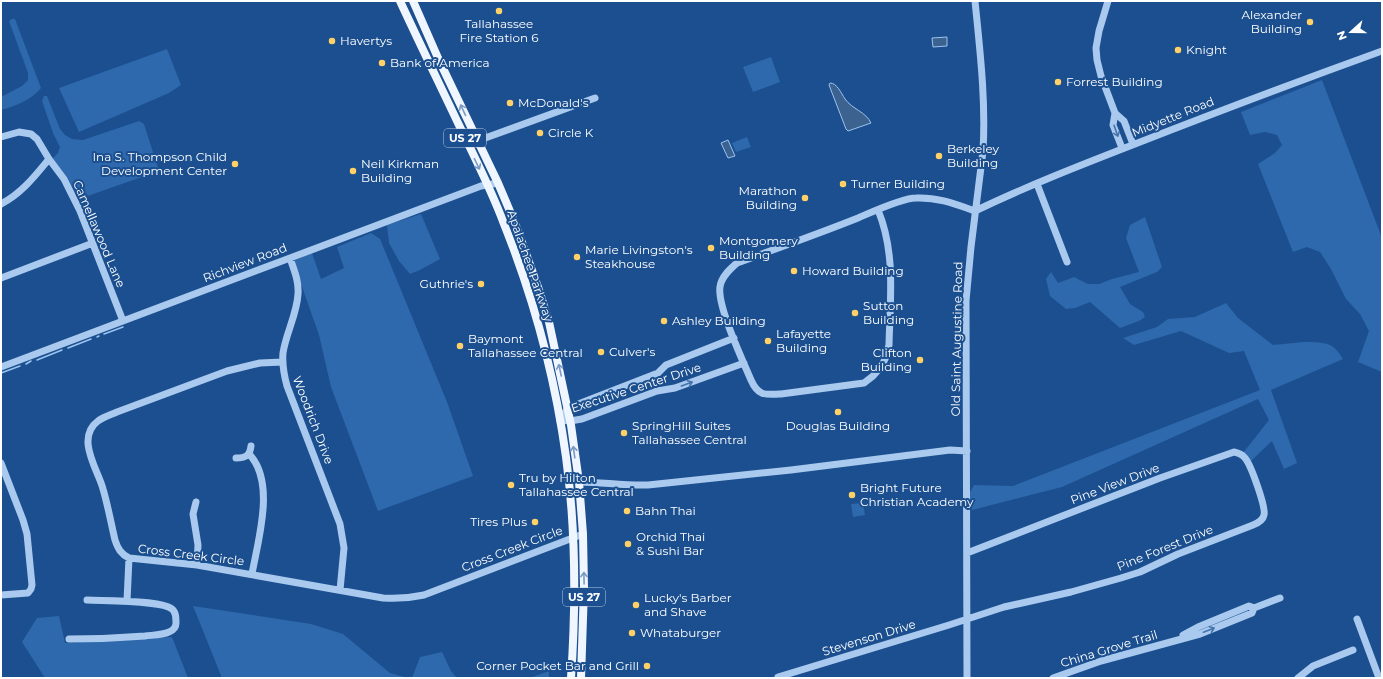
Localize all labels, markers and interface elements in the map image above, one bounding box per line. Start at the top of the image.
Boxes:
marker: Tallahassee Fire Station 6 [494,6,504,16]
place label: Alexander Building [1241,7,1302,36]
north arrow [1331,12,1371,52]
place label: Tallahassee Fire Station 6 [459,16,539,45]
marker: Alexander Building [1305,17,1315,27]
text: N [1334,29,1350,42]
place label: Havertys [340,33,392,48]
marker: Havertys [327,36,337,46]
place label: Knight [1186,42,1227,57]
marker: Knight [1173,45,1183,55]
place label: Bank of America [390,55,490,70]
marker: Bank of America [377,58,387,68]
place label: Forrest Building [1066,74,1163,89]
marker: Forrest Building [1053,77,1063,87]
street label: Midyette Road [1129,93,1216,140]
place label: McDonald's [518,95,589,110]
marker: McDonald's [505,98,515,108]
one-way arrow [459,104,466,116]
place label: Circle K [548,125,594,140]
one-way arrow [1112,125,1120,137]
marker: Circle K [535,128,545,138]
road number: US 27 [444,129,486,147]
place label: Berkeley Building [947,141,1000,170]
place label: Ina S. Thompson Child Development Center [92,149,227,178]
marker: Berkeley Building [934,151,944,161]
place label: Neil Kirkman Building [361,156,439,185]
one-way arrow [474,157,482,169]
marker: Ina S. Thompson Child Development Center [230,159,240,169]
marker: Neil Kirkman Building [348,166,358,176]
place label: Turner Building [851,176,945,191]
street label: Camellawood Lane [70,178,129,290]
marker: Turner Building [838,179,848,189]
place label: Marathon Building [738,183,797,212]
marker: Marathon Building [800,193,810,203]
street label: Apalachee Parkway [504,208,557,324]
place label: Montgomery Building [719,233,798,262]
street label: Richview Road [201,240,289,285]
place label: Marie Livingston's Steakhouse [585,242,693,271]
marker: Montgomery Building [706,243,716,253]
marker: Marie Livingston's Steakhouse [572,252,582,262]
street label: Old Saint Augustine Road [948,261,965,417]
place label: Howard Building [802,263,904,278]
marker: Howard Building [789,266,799,276]
place label: Guthrie's [419,276,473,291]
marker: Guthrie's [476,279,486,289]
place label: Sutton Building [863,298,914,327]
marker: Sutton Building [850,308,860,318]
place label: Ashley Building [672,313,766,328]
marker: Ashley Building [659,316,669,326]
place label: Lafayette Building [776,326,831,355]
place label: Baymont Tallahassee Central [468,331,583,360]
marker: Lafayette Building [763,336,773,346]
marker: Baymont Tallahassee Central [455,341,465,351]
place label: Culver's [609,344,655,359]
place label: Clifton Building [861,345,912,374]
marker: Culver's [596,347,606,357]
marker: Clifton Building [915,355,925,365]
street label: Executive Center Drive [569,359,703,416]
one-way arrow [555,364,563,377]
street label: Woodrich Drive [290,374,337,466]
one-way arrow [680,380,692,388]
marker: Douglas Building [833,407,843,417]
place label: SpringHill Suites Tallahassee Central [632,418,747,447]
place label: Douglas Building [786,418,890,433]
marker: SpringHill Suites Tallahassee Central [619,428,629,438]
one-way arrow [570,446,578,459]
street label: Pine View Drive [1068,460,1161,507]
place label: Tru by Hilton Tallahassee Central [519,470,634,499]
marker: Tru by Hilton Tallahassee Central [506,480,516,490]
place label: Bright Future Christian Academy [860,480,974,509]
marker: Bright Future Christian Academy [847,490,857,500]
place label: Bahn Thai [635,503,696,518]
marker: Bahn Thai [622,506,632,516]
place label: Tires Plus [470,514,527,529]
marker: Tires Plus [530,517,540,527]
street label: Pine Forest Drive [1114,521,1215,574]
street label: Cross Creek Circle [459,522,564,575]
place label: Orchid Thai & Sushi Bar [636,529,705,558]
marker: Orchid Thai & Sushi Bar [623,539,633,549]
street label: Cross Creek Circle [137,541,245,568]
one-way arrow [580,572,588,585]
road number: US 27 [563,588,605,606]
place label: Lucky's Barber and Shave [644,590,732,619]
marker: Lucky's Barber and Shave [631,600,641,610]
street label: Stevenson Drive [820,616,917,659]
place label: Whataburger [640,625,721,640]
one-way arrow [1203,625,1215,633]
street label: China Grove Trail [1058,627,1159,670]
marker: Whataburger [627,628,637,638]
place label: Corner Pocket Bar and Grill [476,658,639,673]
marker: Corner Pocket Bar and Grill [642,661,652,671]

